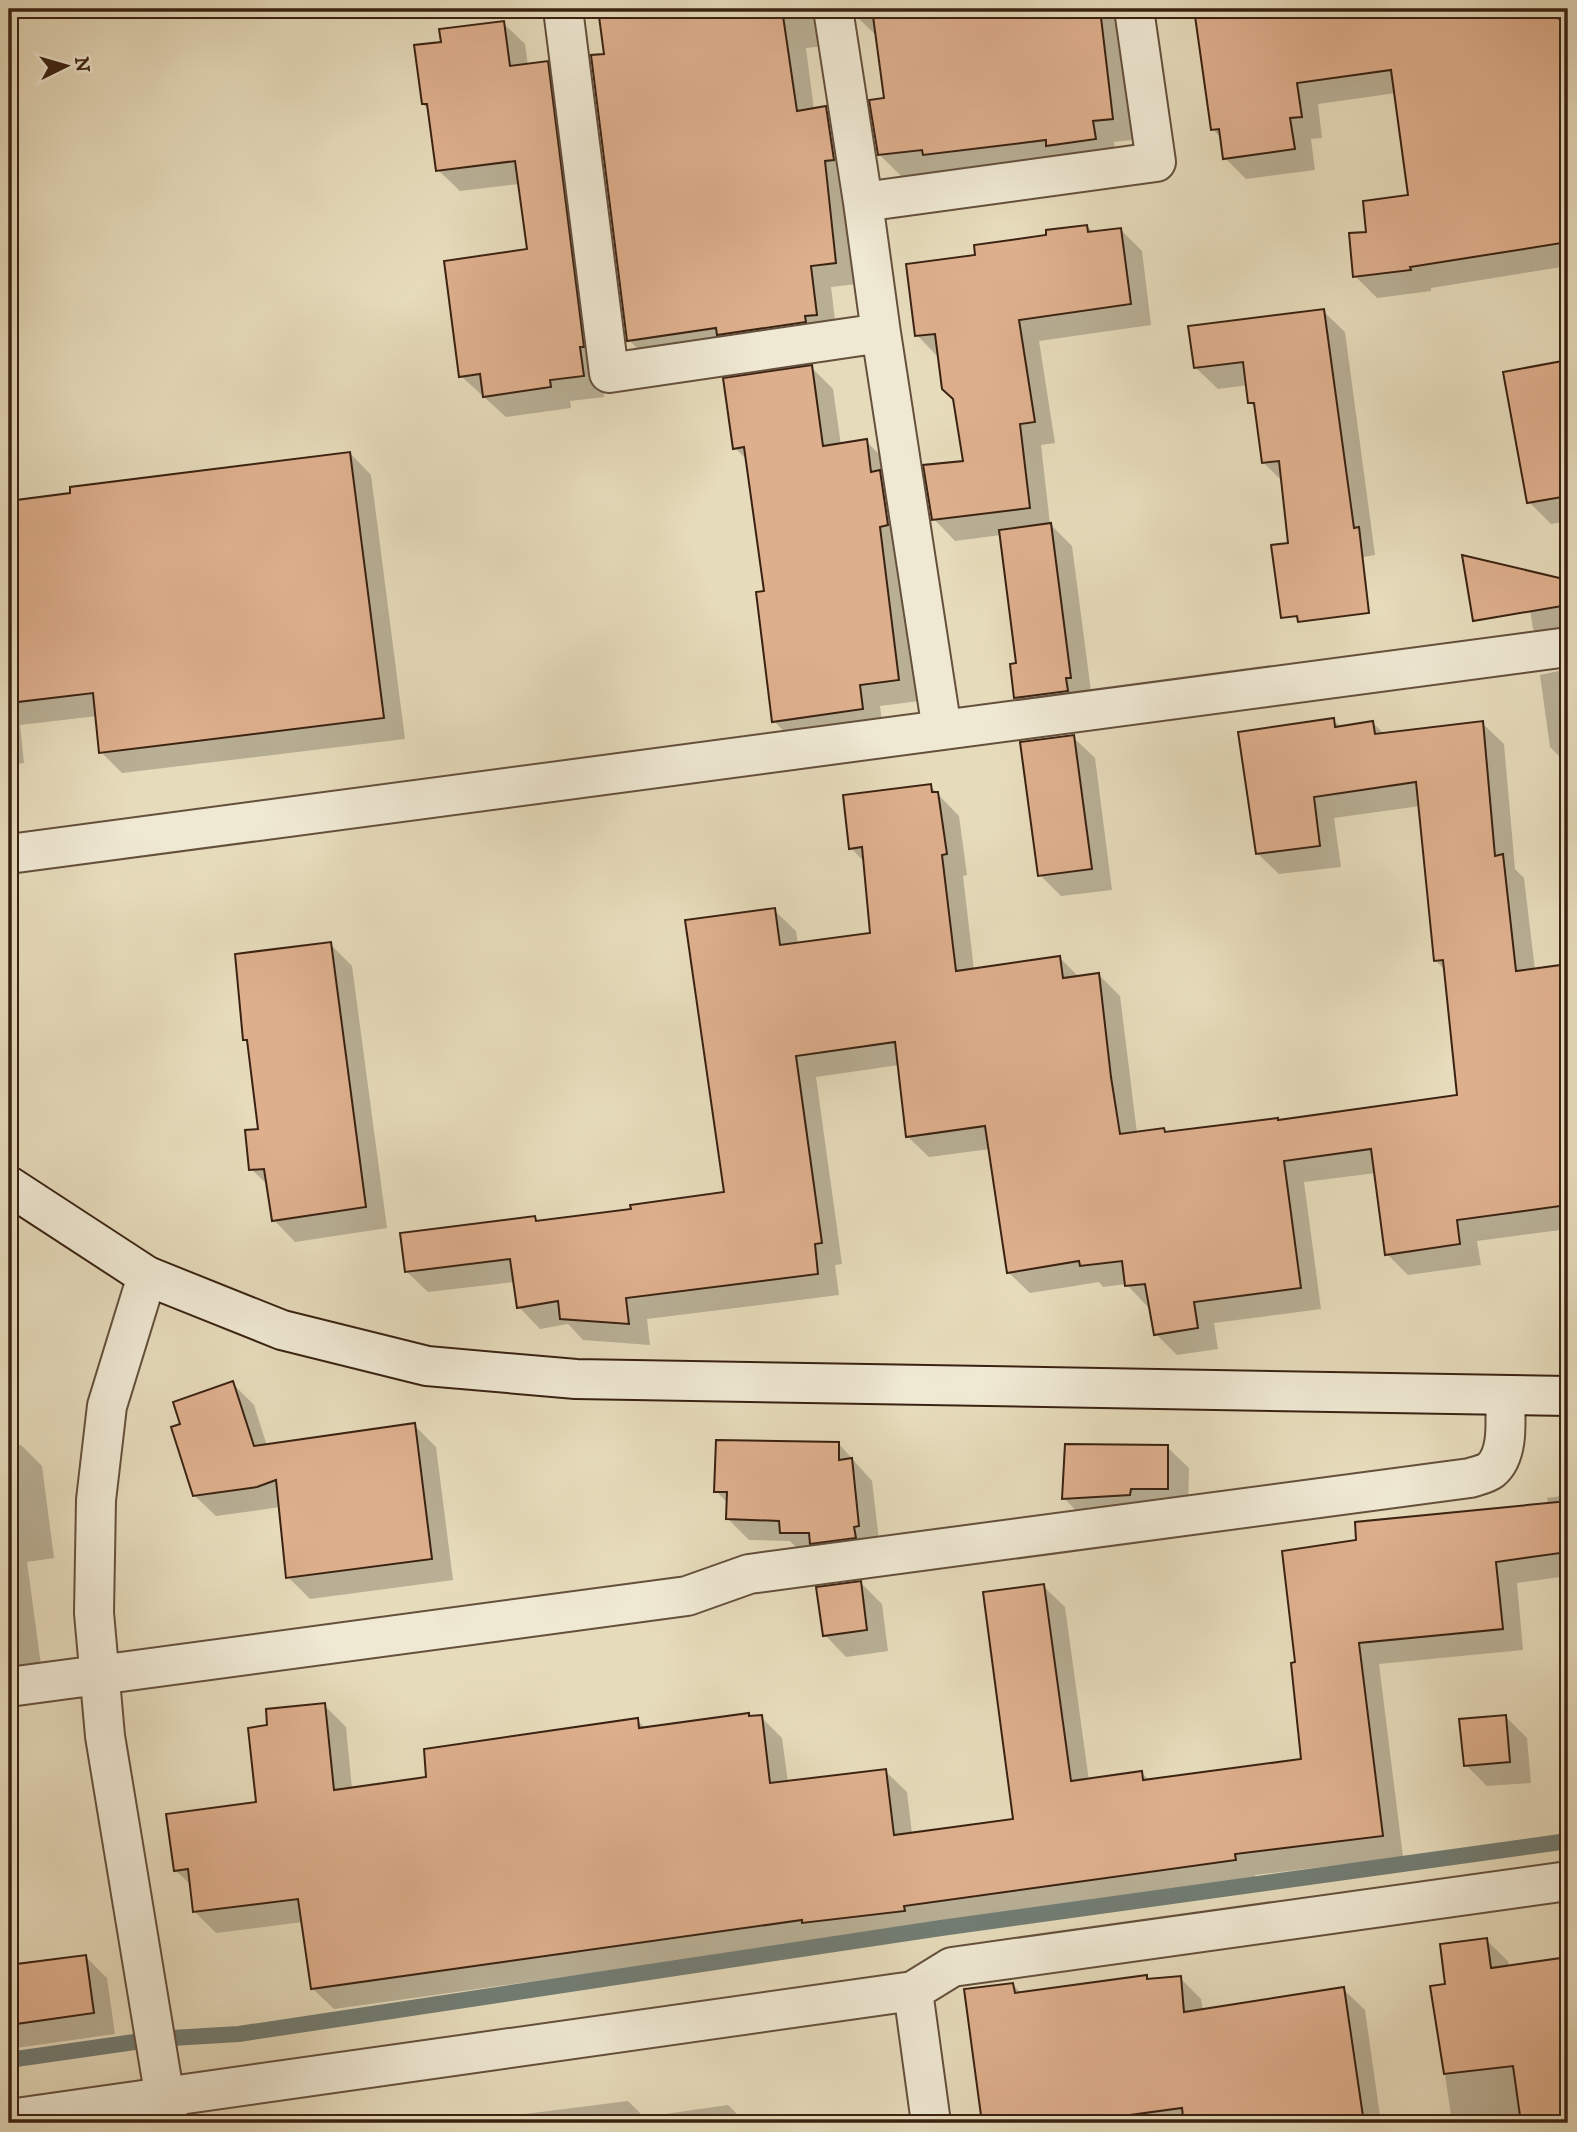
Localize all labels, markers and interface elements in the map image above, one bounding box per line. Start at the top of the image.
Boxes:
north arrow [32,32,102,102]
text: N [69,56,94,74]

